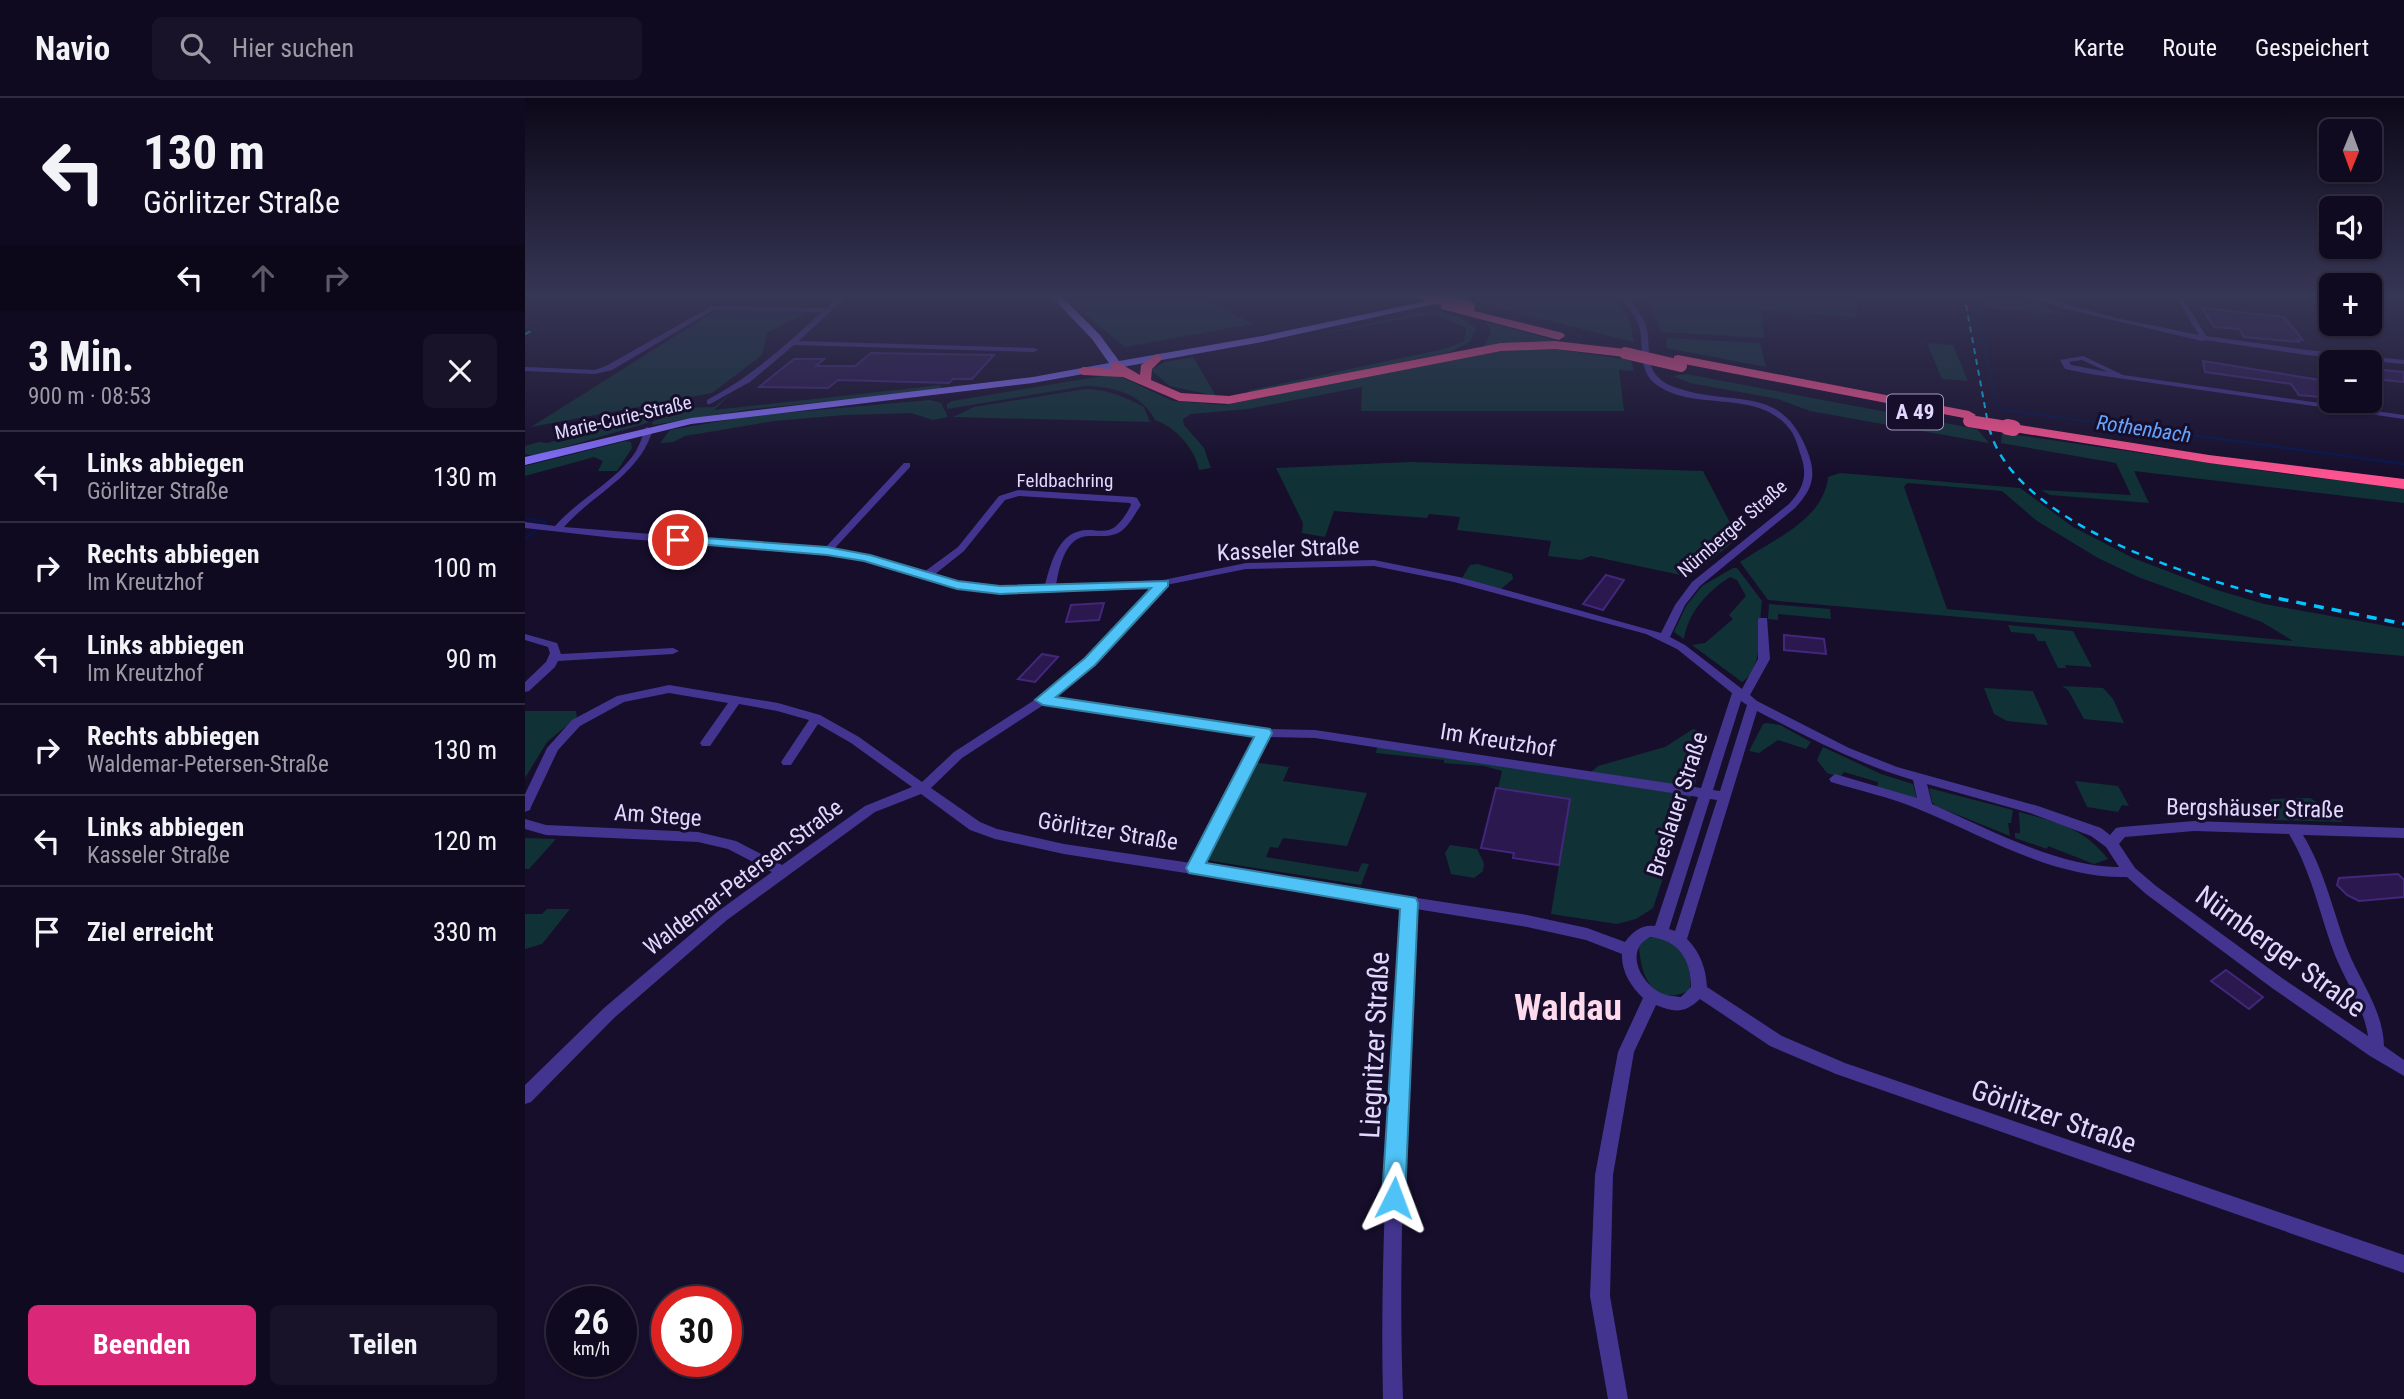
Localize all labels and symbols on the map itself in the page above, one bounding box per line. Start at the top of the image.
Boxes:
north arrow [2319,119,2382,182]
street label: Marie-Curie-Straße [552,391,694,444]
road number: A 49 [1887,394,1943,430]
water label: Rothenbach [2095,410,2193,448]
street label: Feldbachring [1017,469,1113,492]
street label: Nürnberger Straße [1673,475,1792,582]
pin [648,510,708,570]
street label: Kasseler Straße [1216,532,1360,567]
street label: Im Kreutzhof [1438,718,1558,763]
street label: Breslauer Straße [1641,729,1714,880]
street label: Bergshäuser Straße [2166,793,2344,824]
street label: Waldemar-Petersen-Straße [639,794,848,961]
street label: Am Stege [613,799,703,832]
street label: Görlitzer Straße [1036,807,1180,856]
street label: Nürnberger Straße [2189,879,2372,1024]
street label: Liegnitzer Straße [1353,951,1396,1139]
district label: Waldau [1514,986,1622,1029]
street label: Görlitzer Straße [1967,1073,2141,1160]
position arrow [1357,1161,1431,1235]
speed limit sign: 30 [651,1286,742,1377]

